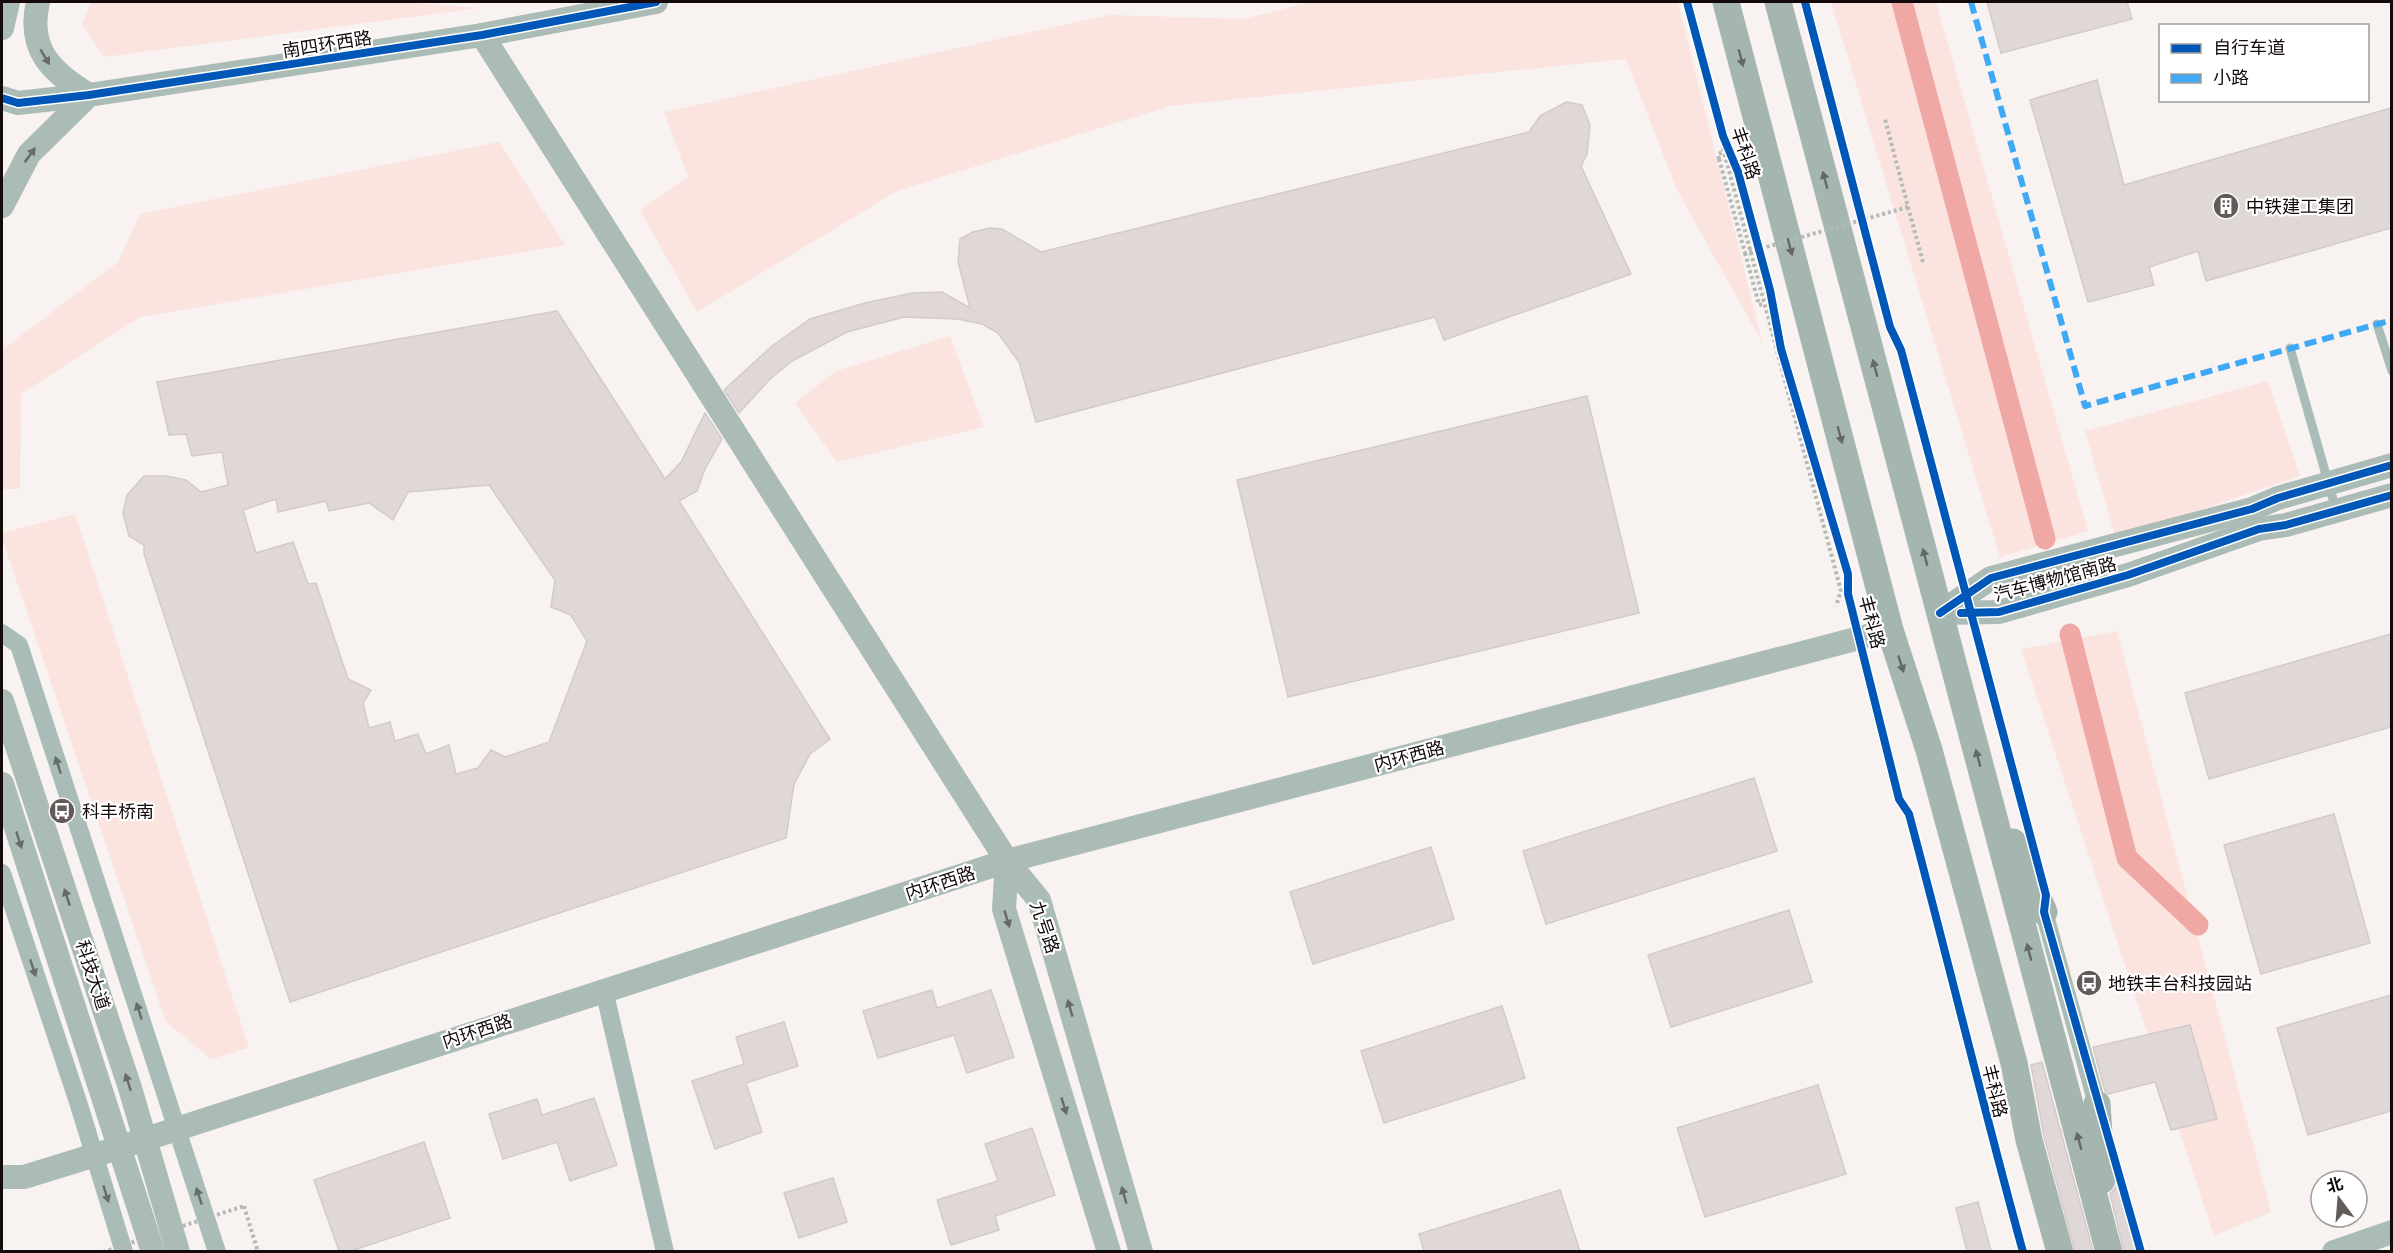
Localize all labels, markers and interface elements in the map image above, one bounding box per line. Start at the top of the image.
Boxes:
legend [2159,24,2369,102]
street label: 南四环西路 [281,26,373,62]
text: 自行车道 [2213,36,2285,59]
one-way arrow [40,49,51,65]
one-way arrow [1737,49,1746,67]
text: 小路 [2213,66,2249,89]
street label: 丰科路 [1726,124,1766,182]
one-way arrow [24,148,36,164]
one-way arrow [1820,171,1829,189]
building icon: 中铁建工集团 [2211,191,2241,221]
place label: 中铁建工集团 [2246,195,2354,218]
one-way arrow [1786,238,1796,256]
one-way arrow [1870,359,1880,377]
one-way arrow [1835,426,1845,445]
one-way arrow [1920,548,1930,566]
street label: 汽车博物馆南路 [1991,552,2119,606]
street label: 丰科路 [1854,593,1890,651]
one-way arrow [1897,655,1907,673]
street label: 内环西路 [1371,736,1447,776]
one-way arrow [1973,749,1982,767]
one-way arrow [53,756,63,774]
bus stop icon: 科丰桥南 [47,796,77,826]
place label: 科丰桥南 [82,800,154,823]
one-way arrow [15,831,25,849]
street label: 内环西路 [902,861,978,905]
one-way arrow [62,888,71,906]
street label: 九号路 [1025,898,1065,956]
one-way arrow [1003,910,1012,928]
street label: 科技大道 [71,937,115,1013]
one-way arrow [2024,943,2033,961]
one-way arrow [29,959,39,977]
bus stop icon: 地铁丰台科技园站 [2074,968,2104,998]
place label: 地铁丰台科技园站 [2108,972,2252,995]
one-way arrow [1065,999,1074,1017]
one-way arrow [133,1002,143,1020]
street label: 内环西路 [439,1009,515,1053]
street label: 丰科路 [1977,1062,2013,1120]
one-way arrow [123,1073,133,1091]
one-way arrow [1060,1097,1069,1115]
one-way arrow [2074,1131,2083,1149]
north arrow [2309,1169,2369,1229]
text: 北 [2324,1173,2345,1196]
one-way arrow [102,1185,111,1203]
one-way arrow [1119,1186,1129,1204]
one-way arrow [194,1187,203,1205]

